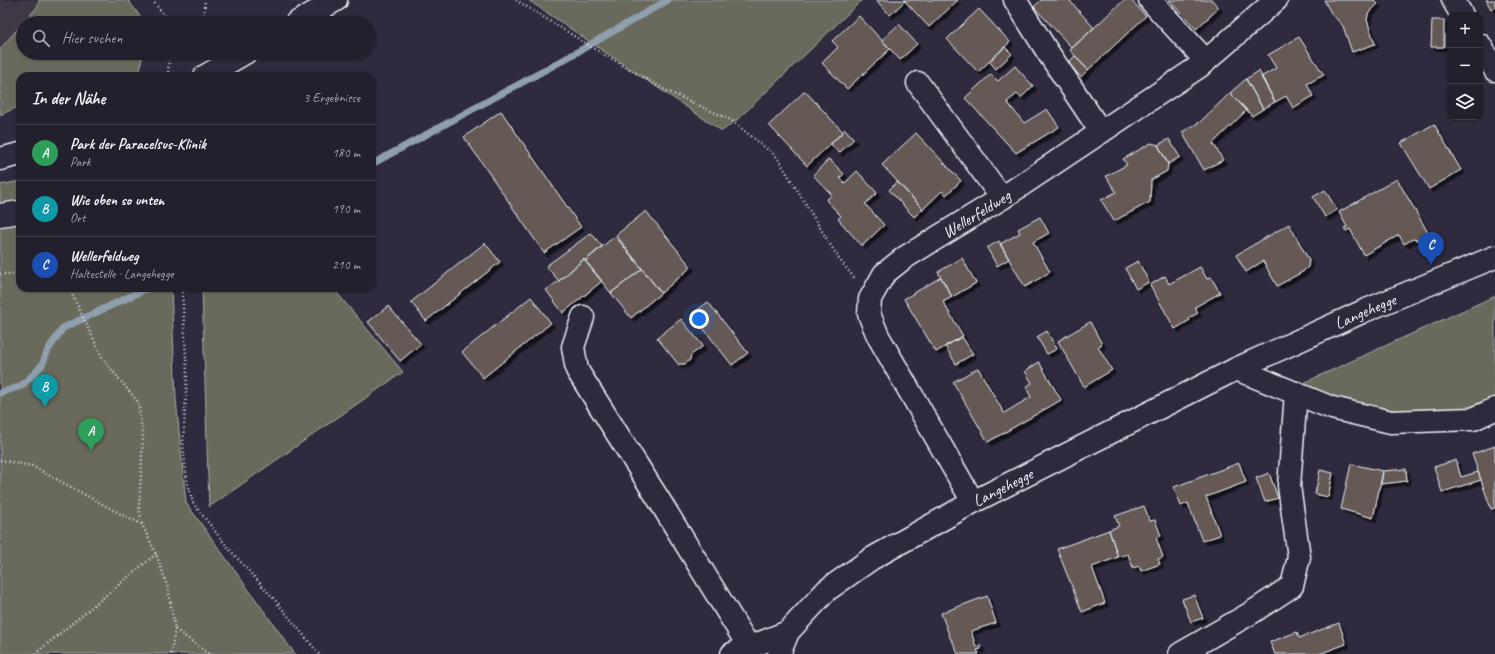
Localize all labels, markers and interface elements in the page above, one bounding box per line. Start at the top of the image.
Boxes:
map controls [1447,12,1483,120]
button: + [1447,12,1483,48]
search box [16,16,376,60]
icon: search [30,27,52,49]
text: Hier suchen [62,29,122,48]
button: − [1447,48,1483,84]
button: layers [1447,84,1483,120]
text: In der Nähe [32,88,105,109]
text: 3 Ergebnisse [304,90,360,106]
text: Park der Paracelsus-Klinik [70,135,206,154]
text: A [42,145,48,161]
text: 180 m [332,145,360,161]
text: Park [70,154,91,170]
street label: Wellerfeldweg [939,184,1016,243]
text: Wie oben so unten [70,191,164,210]
text: B [42,201,48,217]
text: 190 m [332,201,360,217]
text: Ort [70,210,85,226]
pin: C [1418,232,1444,265]
text: Wellerfeldweg [70,247,138,266]
text: C [42,257,48,273]
text: 210 m [332,257,360,273]
text: Haltestelle · Langehegge [70,266,174,282]
street label: Langehegge [1331,288,1400,334]
your location [689,309,709,329]
pin: B [32,374,58,407]
pin: A [78,418,104,451]
street label: Langehegge [969,463,1038,511]

